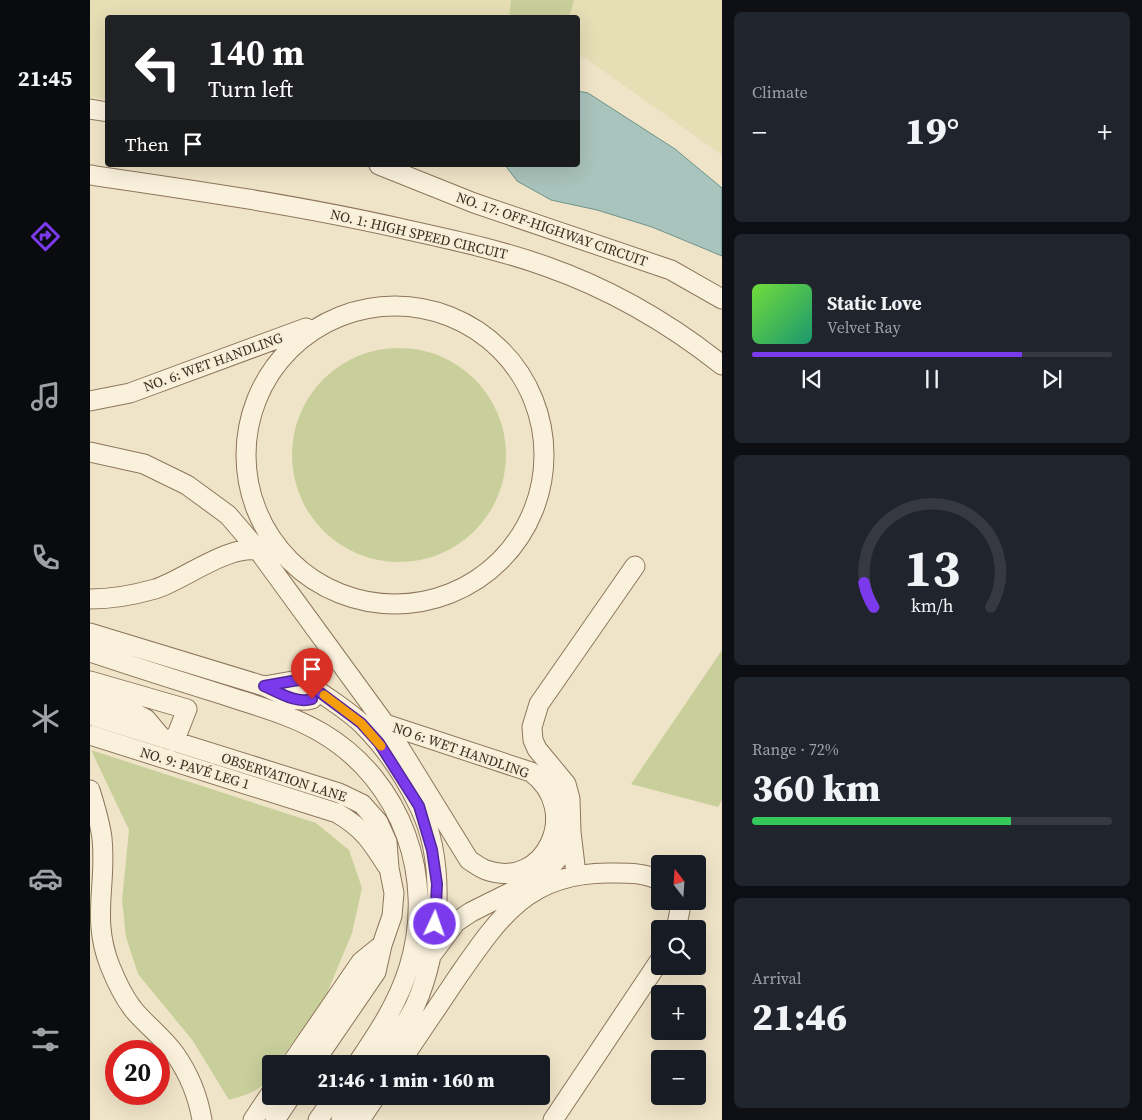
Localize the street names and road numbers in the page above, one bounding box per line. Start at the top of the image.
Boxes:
street label: NO. 17: OFF-HIGHWAY CIRCUIT [454,187,651,271]
street label: NO. 1: HIGH SPEED CIRCUIT [328,204,510,264]
street label: NO. 6: WET HANDLING [141,327,286,397]
street label: NO 6: WET HANDLING [390,717,532,783]
street label: NO. 9: PAVÉ LEG 1 [138,742,252,794]
street label: OBSERVATION LANE [219,747,349,807]

